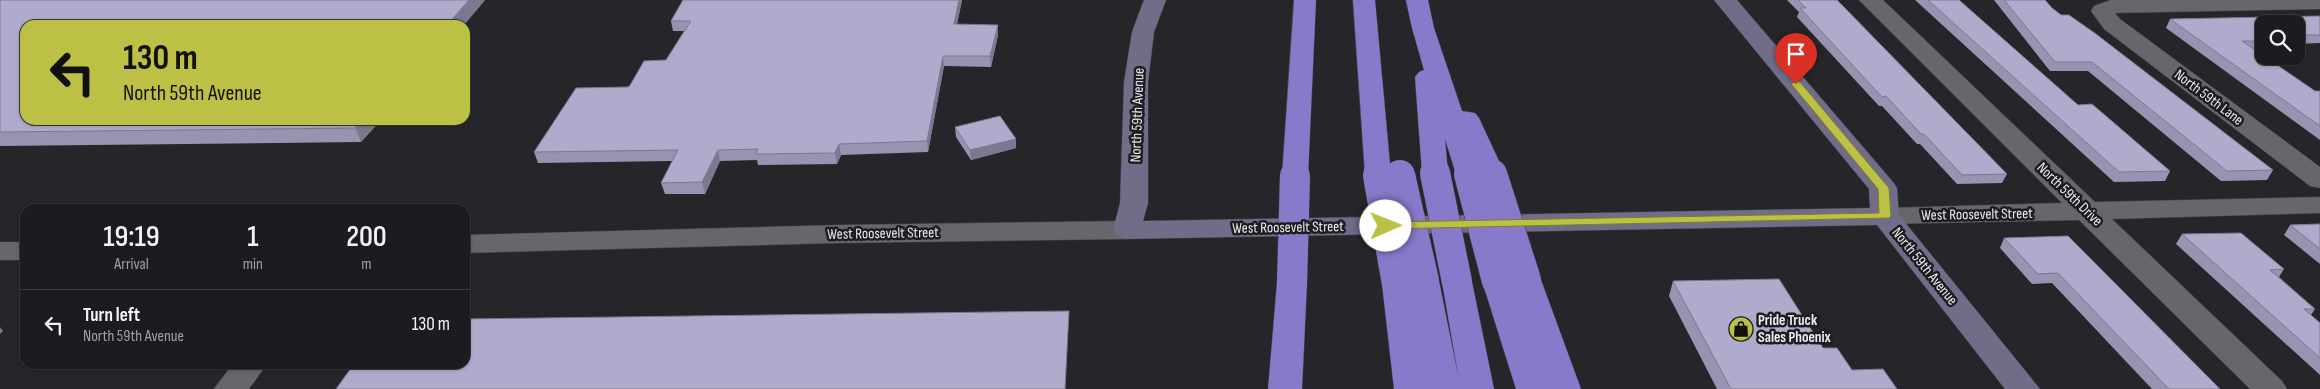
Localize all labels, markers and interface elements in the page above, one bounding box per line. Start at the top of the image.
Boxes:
map controls [2255,15,2305,65]
button: search [2255,15,2305,65]
pin [1775,33,1817,84]
text: 130 m [123,37,198,80]
icon: left [40,40,105,105]
icon: arrive [1782,40,1810,68]
street label: North 59th Lane [2170,65,2247,130]
street label: North 59th Avenue [1126,67,1149,163]
text: North 59th Avenue [123,80,262,107]
street label: North 59th Drive [2033,158,2106,230]
position arrow [1359,199,1411,251]
street label: West Roosevelt Street [1921,204,2033,225]
street label: West Roosevelt Street [1232,217,1344,238]
text: 19:19 [103,219,160,255]
text: 1 [247,219,258,255]
text: 200 [346,219,387,255]
street label: West Roosevelt Street [827,223,939,244]
street label: North 59th Avenue [1887,224,1962,309]
text: Arrival [114,255,149,274]
text: min [243,255,263,274]
text: m [361,255,372,274]
text: Turn left [83,304,140,327]
icon: left [40,311,68,339]
place label: Pride Truck Sales Phoenix [1758,311,1832,347]
text: 130 m [412,313,450,336]
shop icon: Pride Truck Sales Phoenix [1728,316,1754,342]
text: North 59th Avenue [83,327,184,346]

